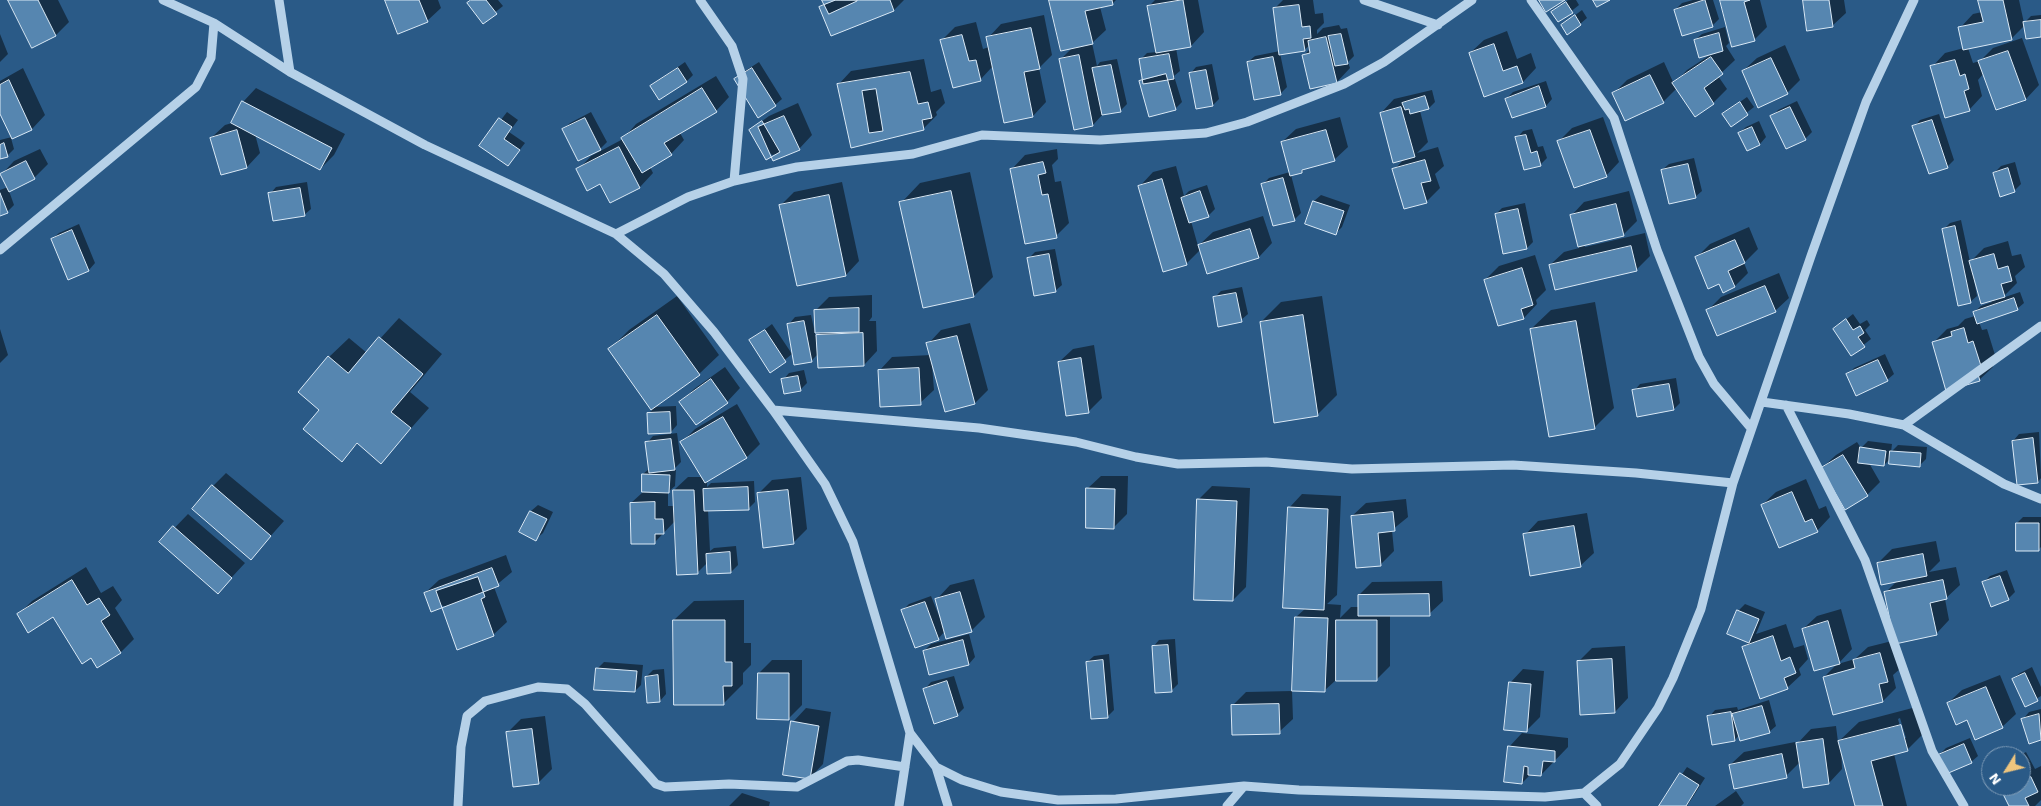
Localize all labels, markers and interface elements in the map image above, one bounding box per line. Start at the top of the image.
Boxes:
north arrow [1981,746,2031,796]
text: N [1985,770,2004,788]

